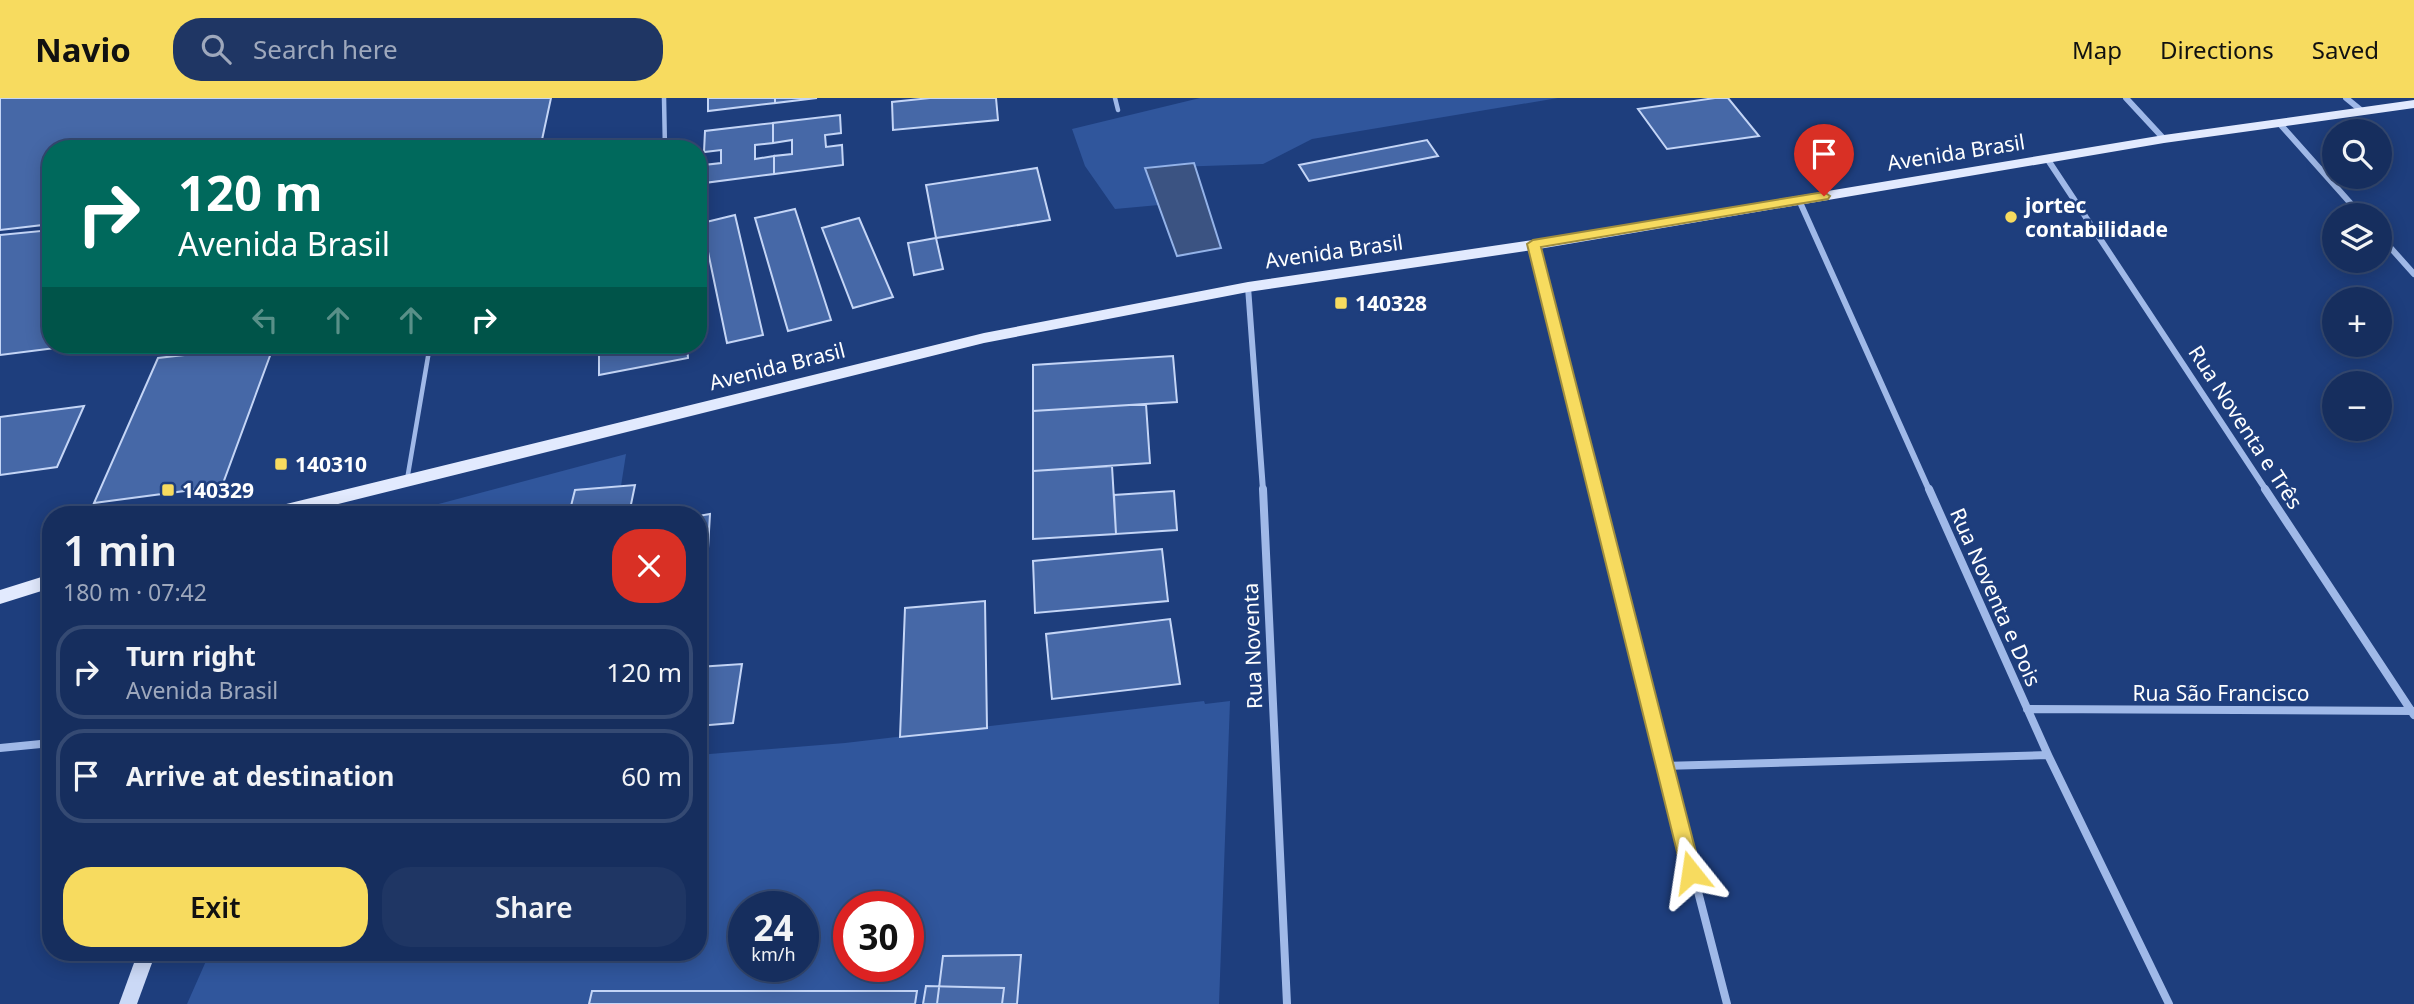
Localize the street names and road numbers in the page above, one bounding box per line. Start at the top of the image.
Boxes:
street label: Avenida Brasil [1885,127,2027,177]
street label: Avenida Brasil [1263,227,1405,275]
street label: Avenida Brasil [706,336,848,396]
street label: Rua Noventa e Três [2183,340,2309,514]
street label: Rua Noventa e Dois [1944,503,2048,691]
street label: Rua Noventa [1236,582,1268,710]
street label: Rua São Francisco [2132,679,2310,707]

